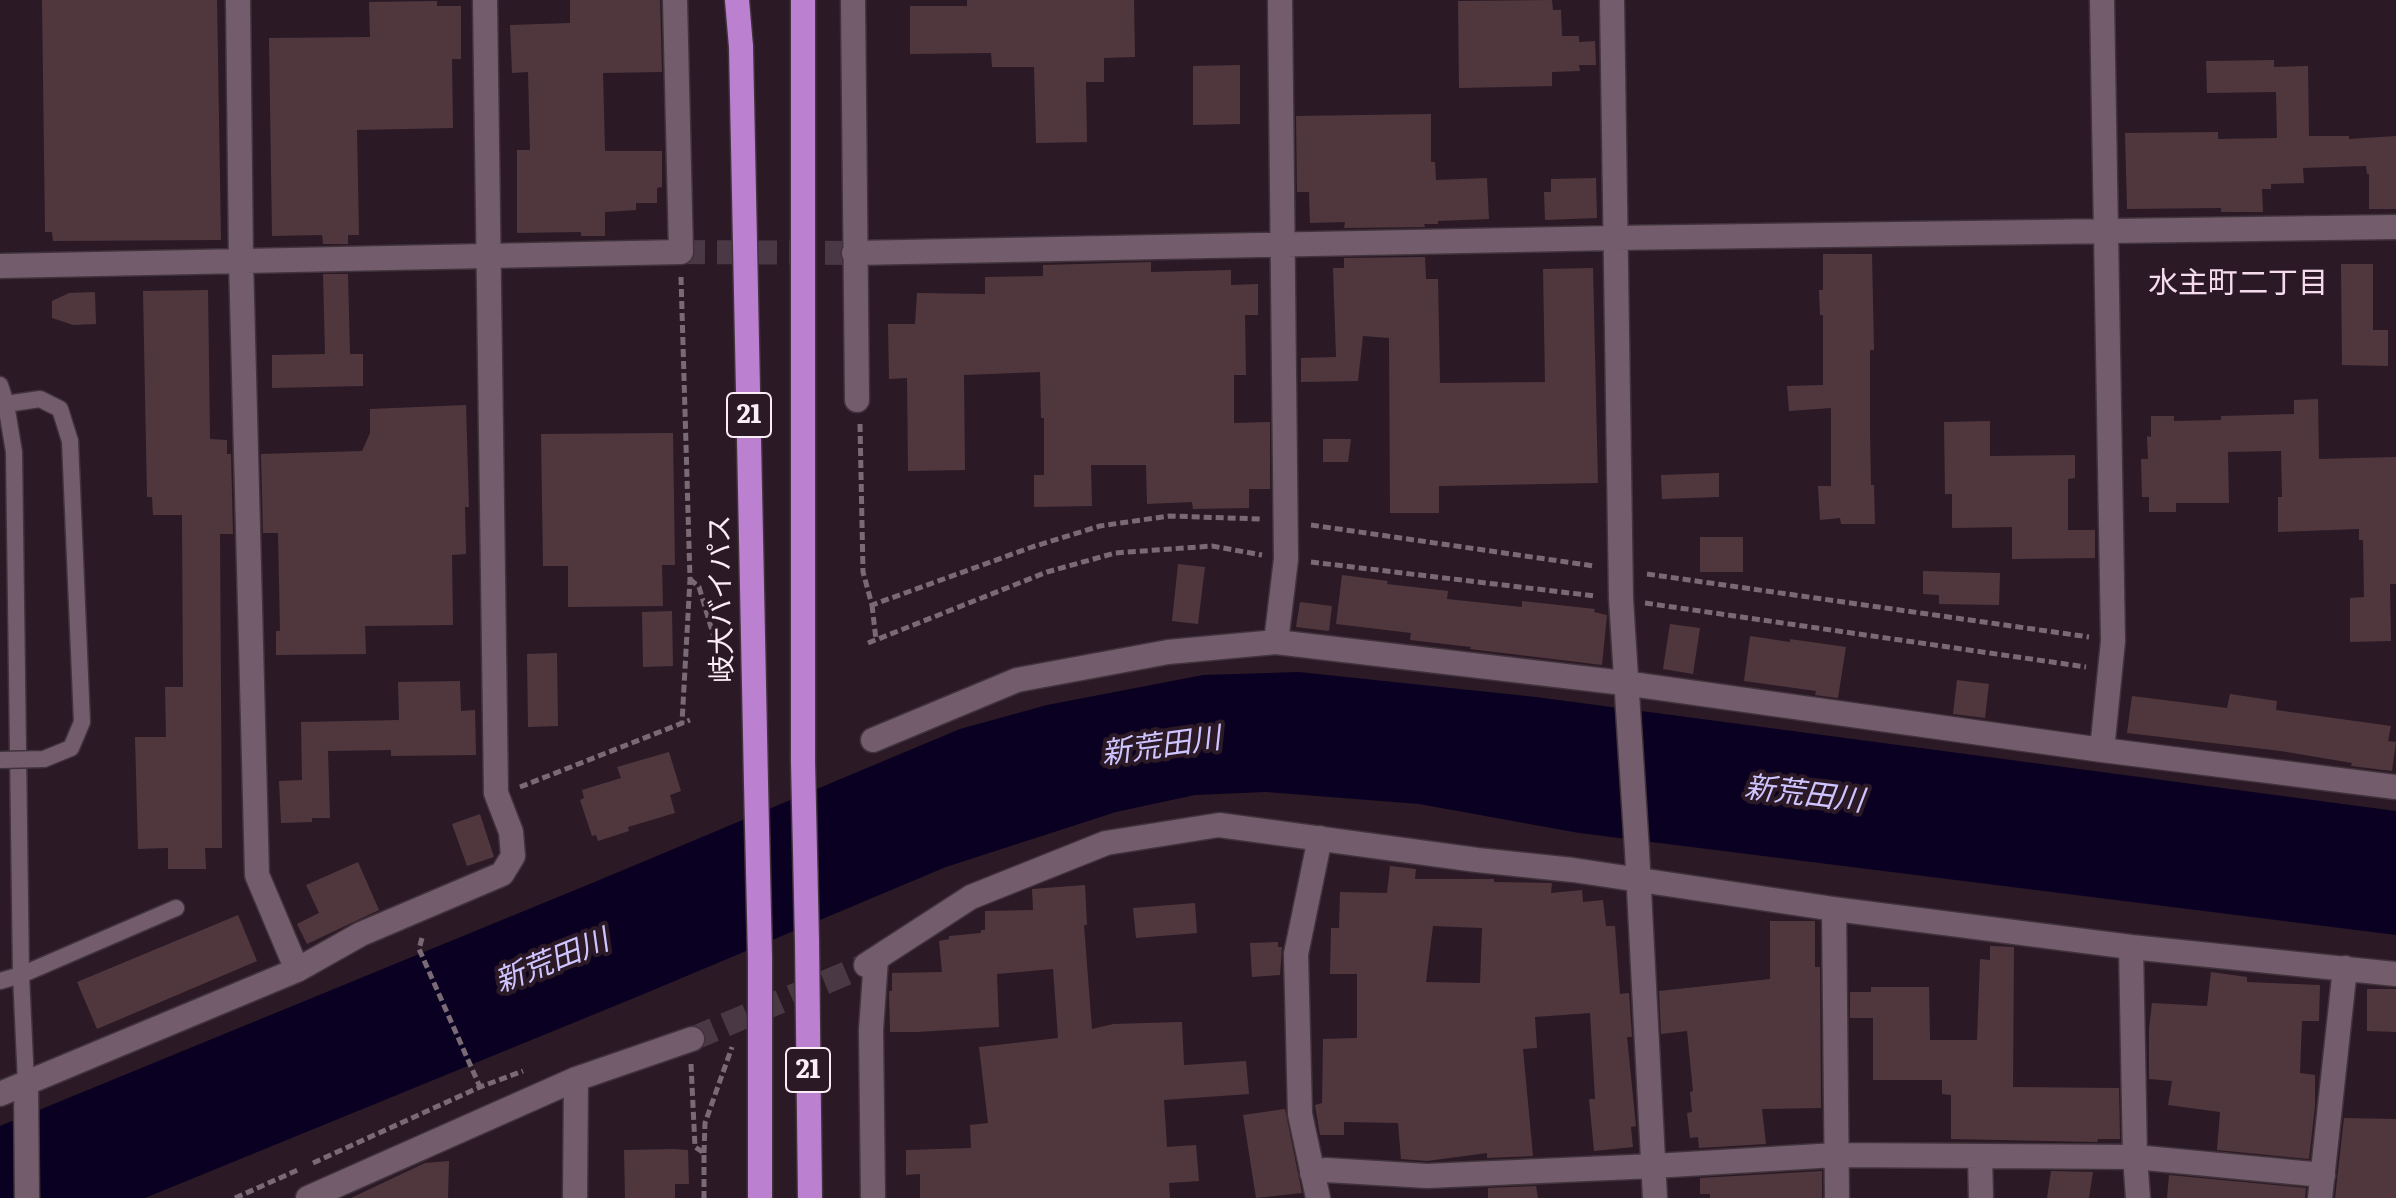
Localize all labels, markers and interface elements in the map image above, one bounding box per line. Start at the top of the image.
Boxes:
district label: 水主町二丁目 [2148,266,2328,302]
road number: 21 [727,393,771,437]
street label: 岐大バイパス [704,515,740,683]
water label: 新荒田川 [1099,721,1223,773]
water label: 新荒田川 [1742,770,1866,820]
water label: 新荒田川 [490,923,614,1001]
road number: 21 [786,1048,830,1092]

